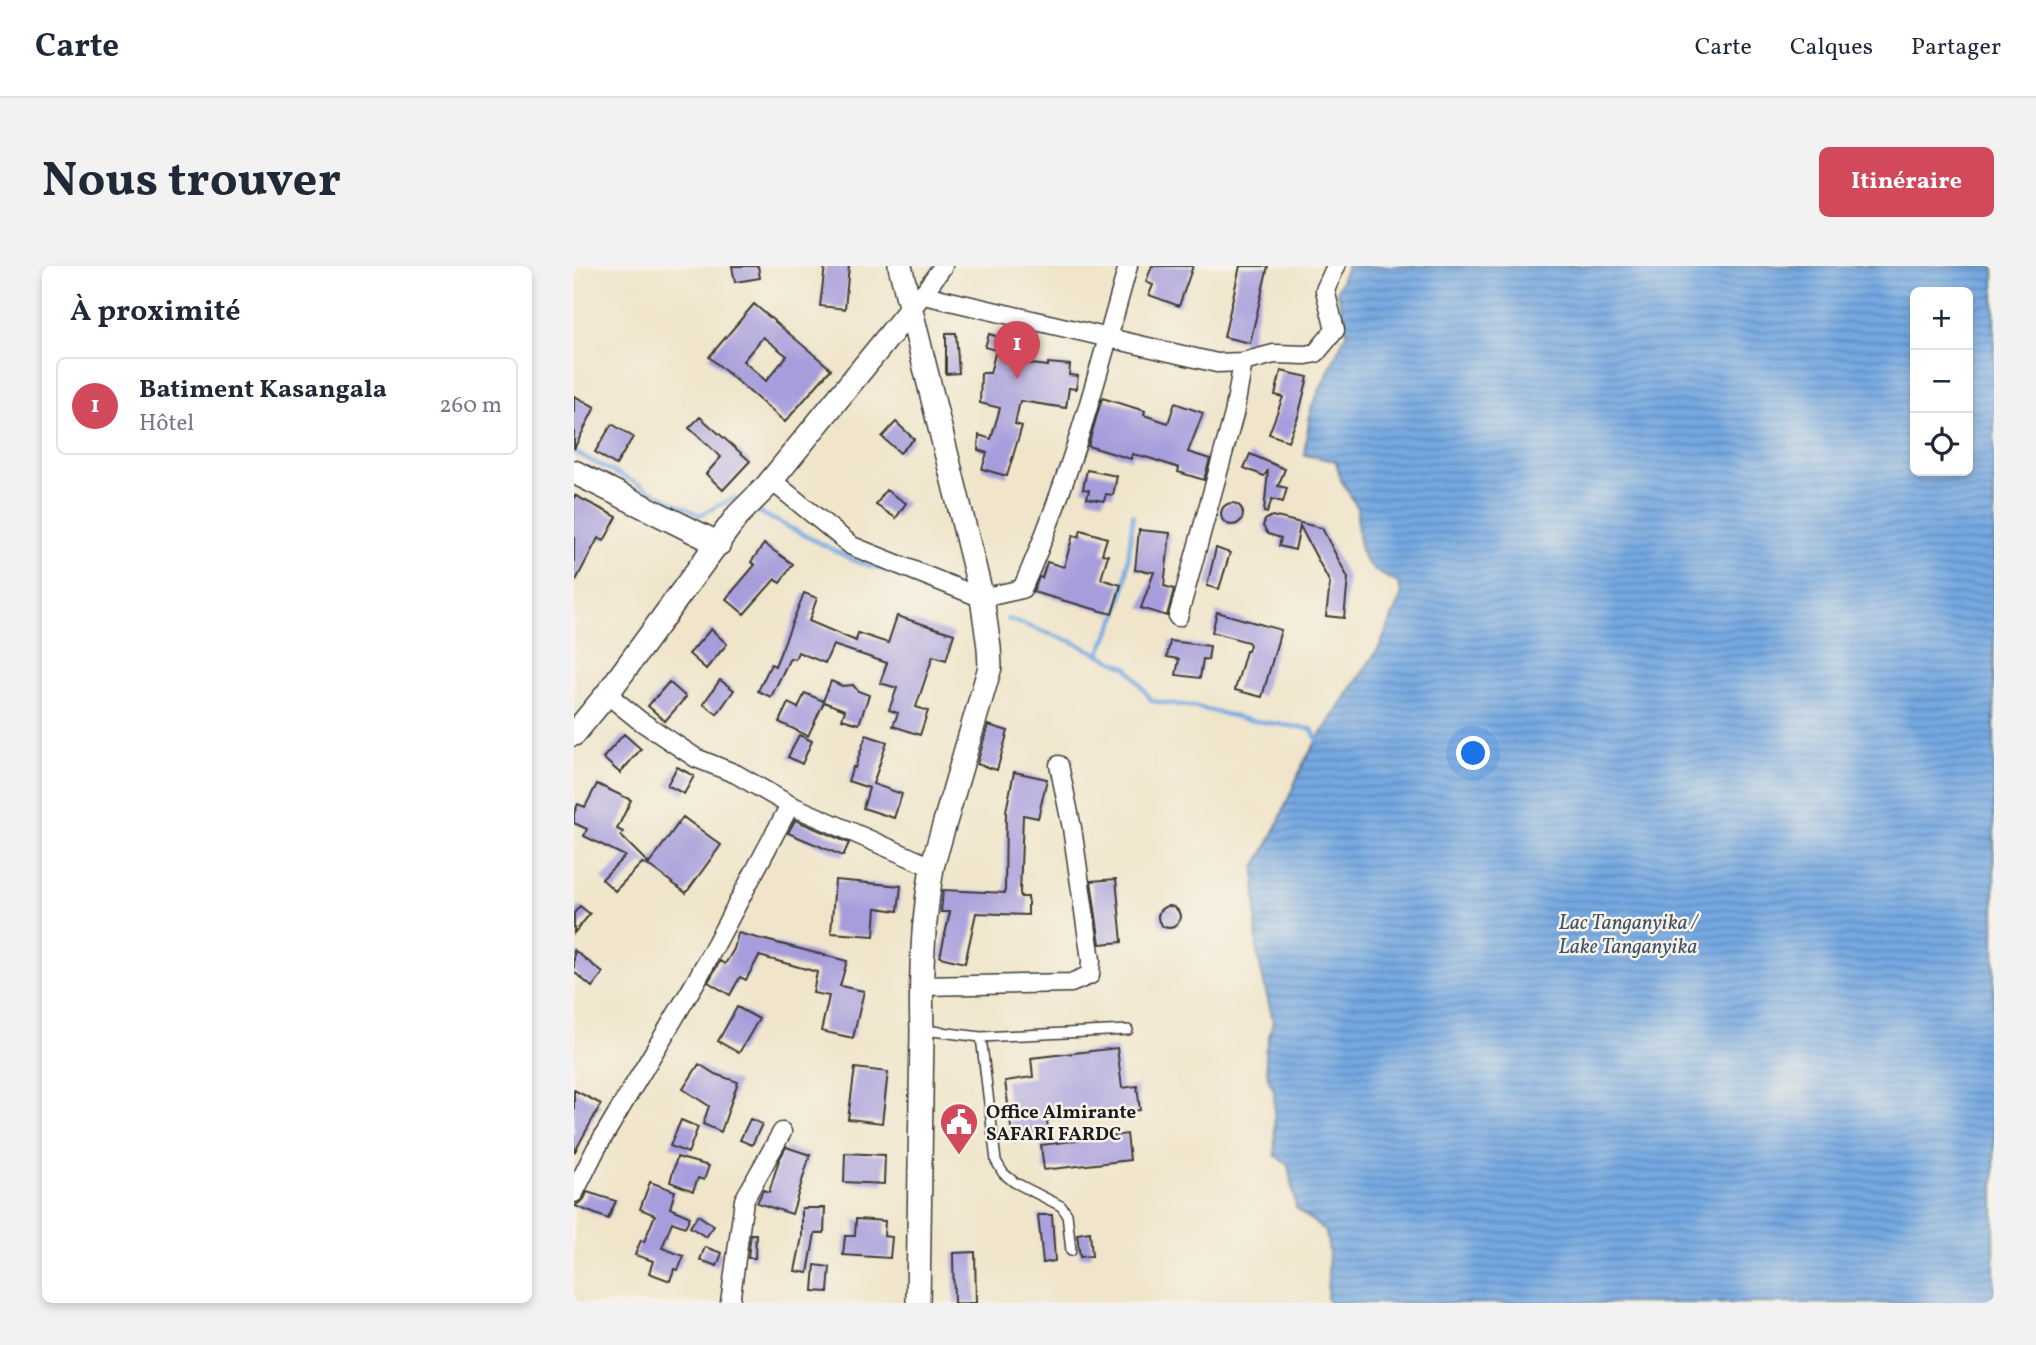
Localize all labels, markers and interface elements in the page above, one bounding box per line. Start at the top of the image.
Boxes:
text: Carte [35,25,119,71]
text: Carte [1695,31,1752,65]
text: Calques [1790,31,1873,65]
text: Partager [1911,31,2001,65]
button: Itinéraire [1819,147,1994,217]
text: Nous trouver [42,148,341,217]
map controls [1910,287,1973,476]
button: + [1910,287,1973,350]
text: À proximité [70,291,241,333]
pin: 1 [994,321,1040,379]
button: − [1910,350,1973,413]
text: Batiment Kasangala [139,372,387,408]
text: 1 [90,390,100,422]
text: 260 m [439,390,502,422]
text: Hôtel [139,408,194,440]
button: locate [1910,413,1973,476]
your location [1456,736,1490,770]
water label: Lac Tanganyika / Lake Tanganyika [1559,909,1699,962]
place label: Office Almirante SAFARI FARDC [986,1100,1136,1148]
public building icon: Office Almirante SAFARI FARDC [938,1101,980,1156]

